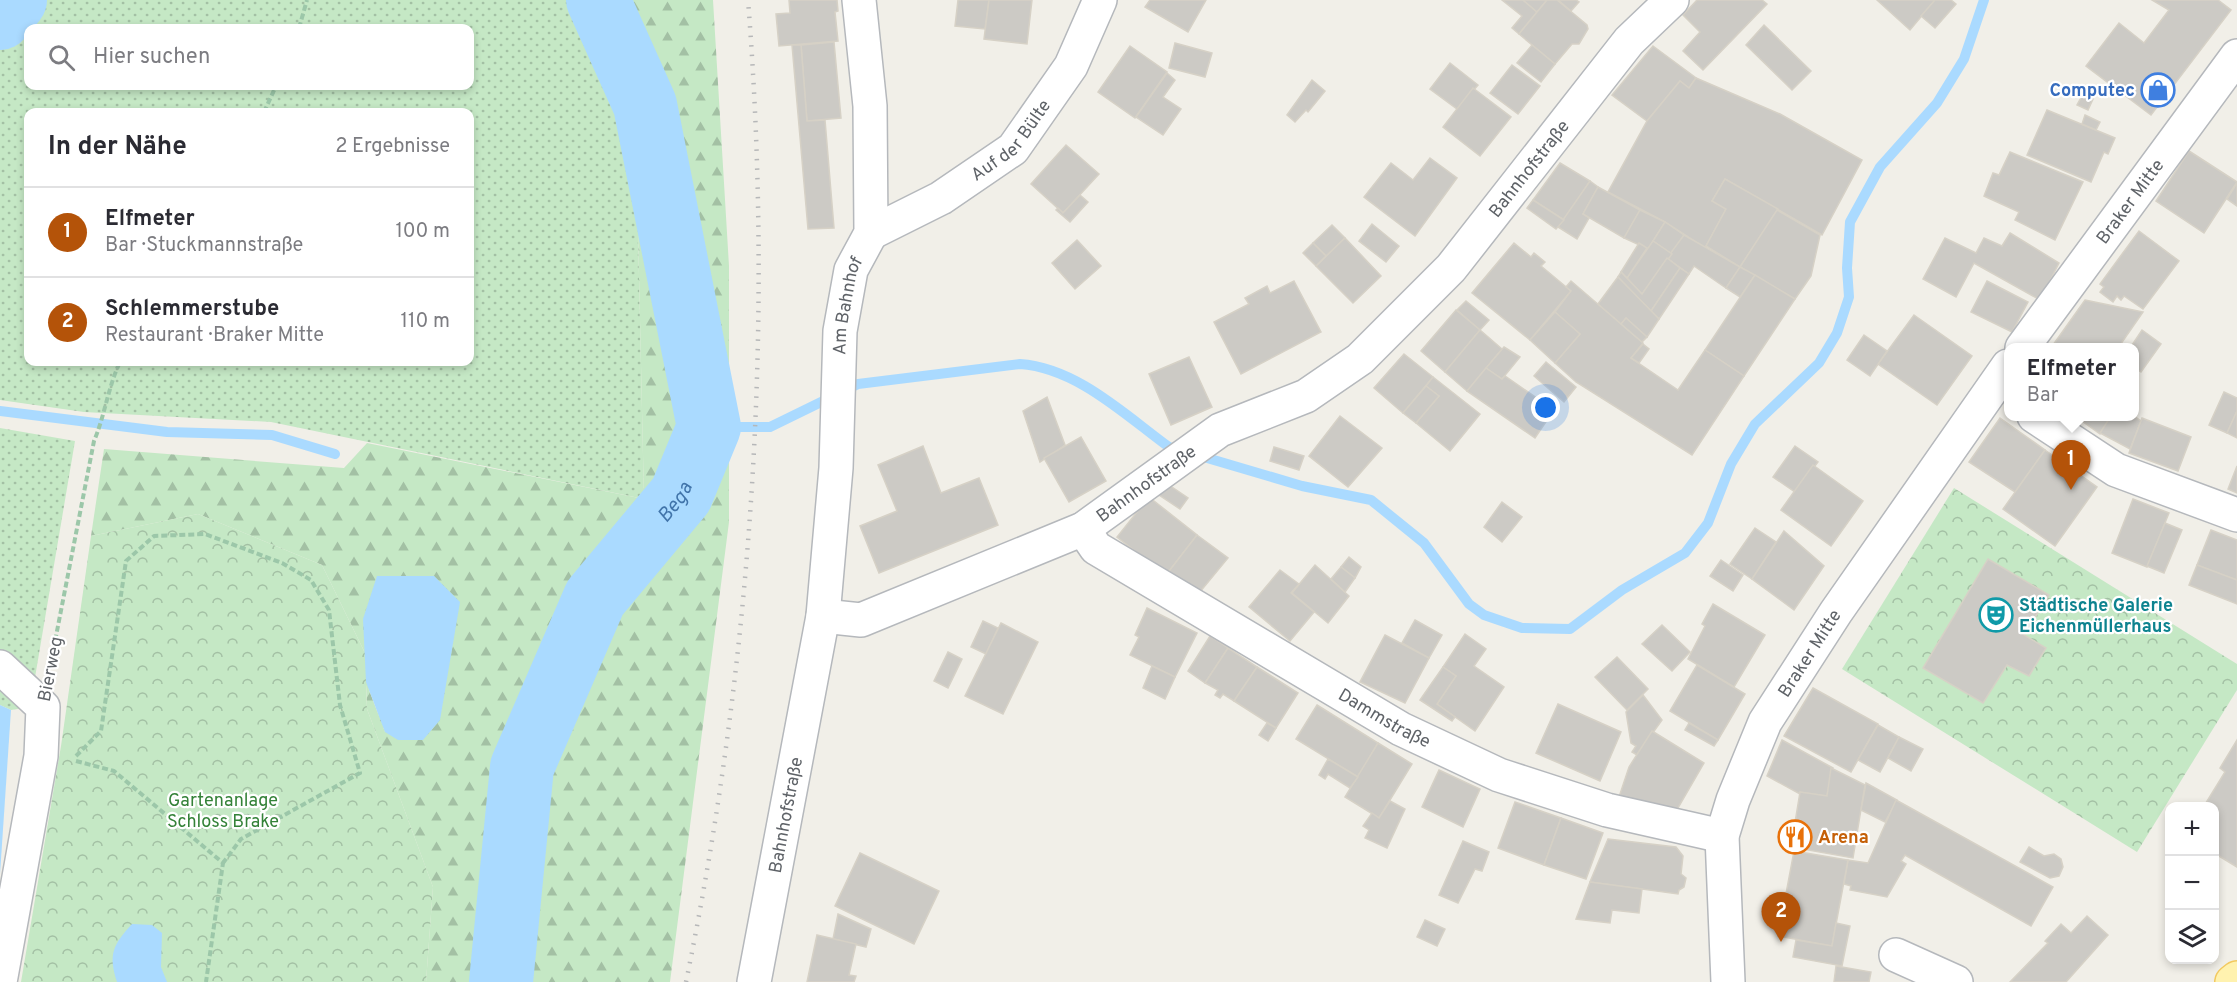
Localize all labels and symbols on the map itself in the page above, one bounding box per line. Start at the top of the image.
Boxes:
shop icon: Computec [2140,72,2176,108]
place label: Computec [2050,80,2135,103]
street label: Auf der Bülte [967,96,1057,187]
street label: Bahnhofstraße [1485,116,1575,223]
street label: Braker Mitte [2092,155,2170,249]
street label: Am Bahnhof [829,253,869,355]
your location [1531,393,1560,422]
pin: 1 [2052,440,2090,490]
street label: Bahnhofstraße [1092,441,1202,528]
water label: Bega [652,478,700,529]
place label: Städtische Galerie Eichenmüllerhaus [2019,595,2173,639]
theatre icon: Städtische Galerie Eichenmüllerhaus [1978,597,2014,633]
street label: Braker Mitte [1774,606,1847,702]
street label: Bierweg [34,635,69,704]
street label: Dammstraße [1333,684,1434,754]
street label: Bahnhofstraße [765,755,809,875]
park label: Gartenanlage Schloss Brake [167,790,279,834]
restaurant icon: Arena [1777,819,1813,855]
place label: Arena [1818,827,1869,850]
pin: 2 [1762,892,1800,942]

